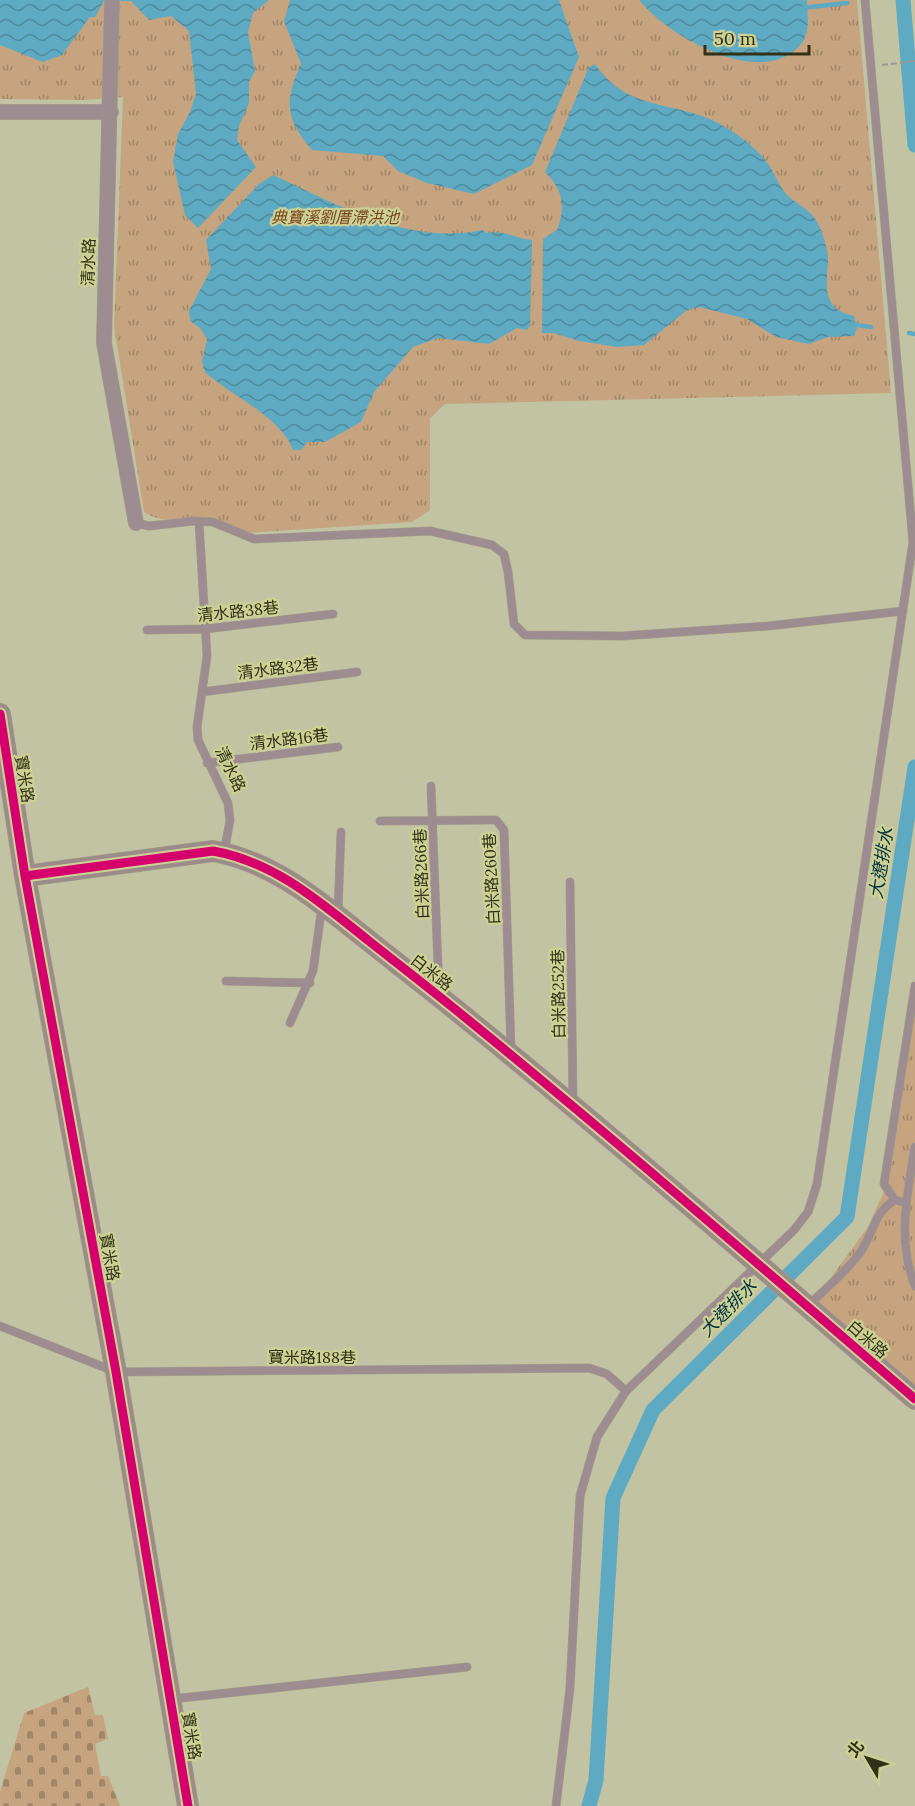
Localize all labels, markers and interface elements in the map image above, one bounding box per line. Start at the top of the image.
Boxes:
scale bar [705,18,808,56]
text: 50 m [714,27,756,50]
park label: 典寶溪劉厝滯洪池 [271,207,401,227]
street label: 清水路 [77,238,99,286]
street label: 清水路38巷 [196,597,280,625]
street label: 清水路32巷 [236,653,320,683]
street label: 清水路16巷 [249,724,329,754]
street label: 清水路 [211,743,251,795]
street label: 寶米路 [11,754,39,804]
water label: 大遼排水 [864,825,898,900]
street label: 白米路266巷 [409,828,433,920]
street label: 白米路260巷 [479,833,503,925]
street label: 白米路 [407,949,457,995]
street label: 白米路252巷 [547,949,569,1039]
street label: 寶米路 [96,1232,124,1282]
water label: 大遼排水 [694,1274,762,1342]
street label: 白米路 [843,1316,893,1362]
street label: 寶米路188巷 [268,1347,356,1367]
street label: 寶米路 [178,1711,206,1761]
north arrow [837,1728,897,1788]
text: 北 [843,1736,868,1761]

